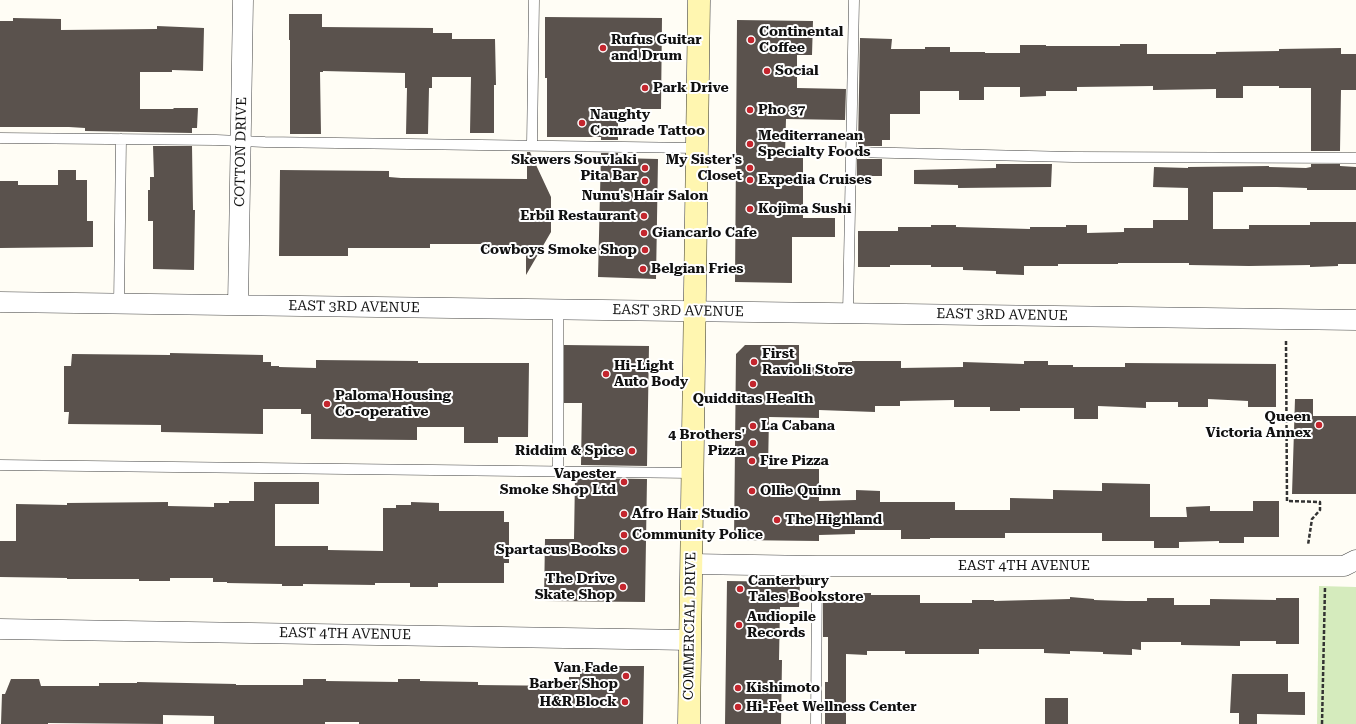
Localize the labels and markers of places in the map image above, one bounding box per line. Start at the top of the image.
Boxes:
place label: Continental Coffee [759,24,843,56]
place label: Rufus Guitar and Drum [611,32,702,64]
marker: Continental Coffee [746,35,756,45]
marker: Rufus Guitar and Drum [598,43,608,53]
place label: Social [775,63,819,79]
marker: Social [762,66,772,76]
place label: Park Drive [653,80,729,96]
marker: Park Drive [640,83,650,93]
place label: Pho 37 [758,102,805,118]
marker: Pho 37 [745,105,755,115]
place label: Naughty Comrade Tattoo [590,107,705,140]
marker: Naughty Comrade Tattoo [577,118,587,128]
place label: Mediterranean Specialty Foods [758,128,870,160]
marker: Mediterranean Specialty Foods [745,139,755,149]
place label: Skewers Souvlaki Pita Bar [511,152,637,184]
place label: My Sister's Closet [666,152,742,184]
marker: Skewers Souvlaki Pita Bar [640,163,650,173]
marker: My Sister's Closet [745,163,755,173]
place label: Expedia Cruises [758,172,872,188]
marker: Expedia Cruises [745,175,755,185]
marker: Nunu's Hair Salon [640,176,650,186]
place label: Nunu's Hair Salon [582,188,708,204]
place label: Kojima Sushi [758,201,851,217]
marker: Kojima Sushi [745,204,755,214]
place label: Erbil Restaurant [520,208,636,224]
marker: Erbil Restaurant [639,211,649,221]
place label: Giancarlo Cafe [652,225,757,241]
marker: Giancarlo Cafe [639,228,649,238]
place label: Cowboys Smoke Shop [480,242,637,258]
marker: Cowboys Smoke Shop [640,245,650,255]
place label: Belgian Fries [651,261,744,277]
marker: Belgian Fries [638,264,648,274]
place label: First Ravioli Store [762,346,853,378]
marker: First Ravioli Store [749,357,759,367]
place label: Hi-Light Auto Body [614,358,688,390]
marker: Hi-Light Auto Body [601,369,611,379]
marker: Quidditas Health [748,379,758,389]
place label: Paloma Housing Co-operative [335,388,451,420]
place label: Quidditas Health [693,391,813,407]
marker: Paloma Housing Co-operative [322,399,332,409]
place label: Queen Victoria Annex [1206,409,1311,442]
place label: La Cabana [761,418,835,434]
marker: Queen Victoria Annex [1314,420,1324,430]
marker: La Cabana [748,421,758,431]
place label: 4 Brothers' Pizza [668,427,745,460]
marker: 4 Brothers' Pizza [748,438,758,448]
place label: Riddim & Spice [515,443,624,459]
marker: Riddim & Spice [627,446,637,456]
place label: Fire Pizza [760,453,829,469]
marker: Fire Pizza [747,456,757,466]
place label: Vapester Smoke Shop Ltd [500,466,616,498]
marker: Vapester Smoke Shop Ltd [619,477,629,487]
place label: Ollie Quinn [760,483,841,499]
marker: Ollie Quinn [747,486,757,496]
place label: Afro Hair Studio [632,506,748,522]
marker: Afro Hair Studio [619,509,629,519]
place label: The Highland [785,512,882,528]
marker: The Highland [772,515,782,525]
place label: Community Police [632,527,763,543]
marker: Community Police [619,530,629,540]
place label: Spartacus Books [496,542,616,558]
marker: Spartacus Books [619,545,629,555]
place label: The Drive Skate Shop [535,571,615,604]
place label: Canterbury Tales Bookstore [748,573,863,606]
marker: The Drive Skate Shop [618,582,628,592]
marker: Canterbury Tales Bookstore [735,584,745,594]
place label: Audiopile Records [747,609,816,642]
marker: Audiopile Records [734,620,744,630]
place label: Van Fade Barber Shop [529,660,618,692]
marker: Van Fade Barber Shop [621,671,631,681]
place label: Kishimoto [746,680,820,696]
marker: Kishimoto [733,683,743,693]
place label: H&R Block [539,694,617,710]
marker: H&R Block [620,697,630,707]
place label: Hi-Feet Wellness Center [746,699,917,715]
marker: Hi-Feet Wellness Center [733,702,743,712]

